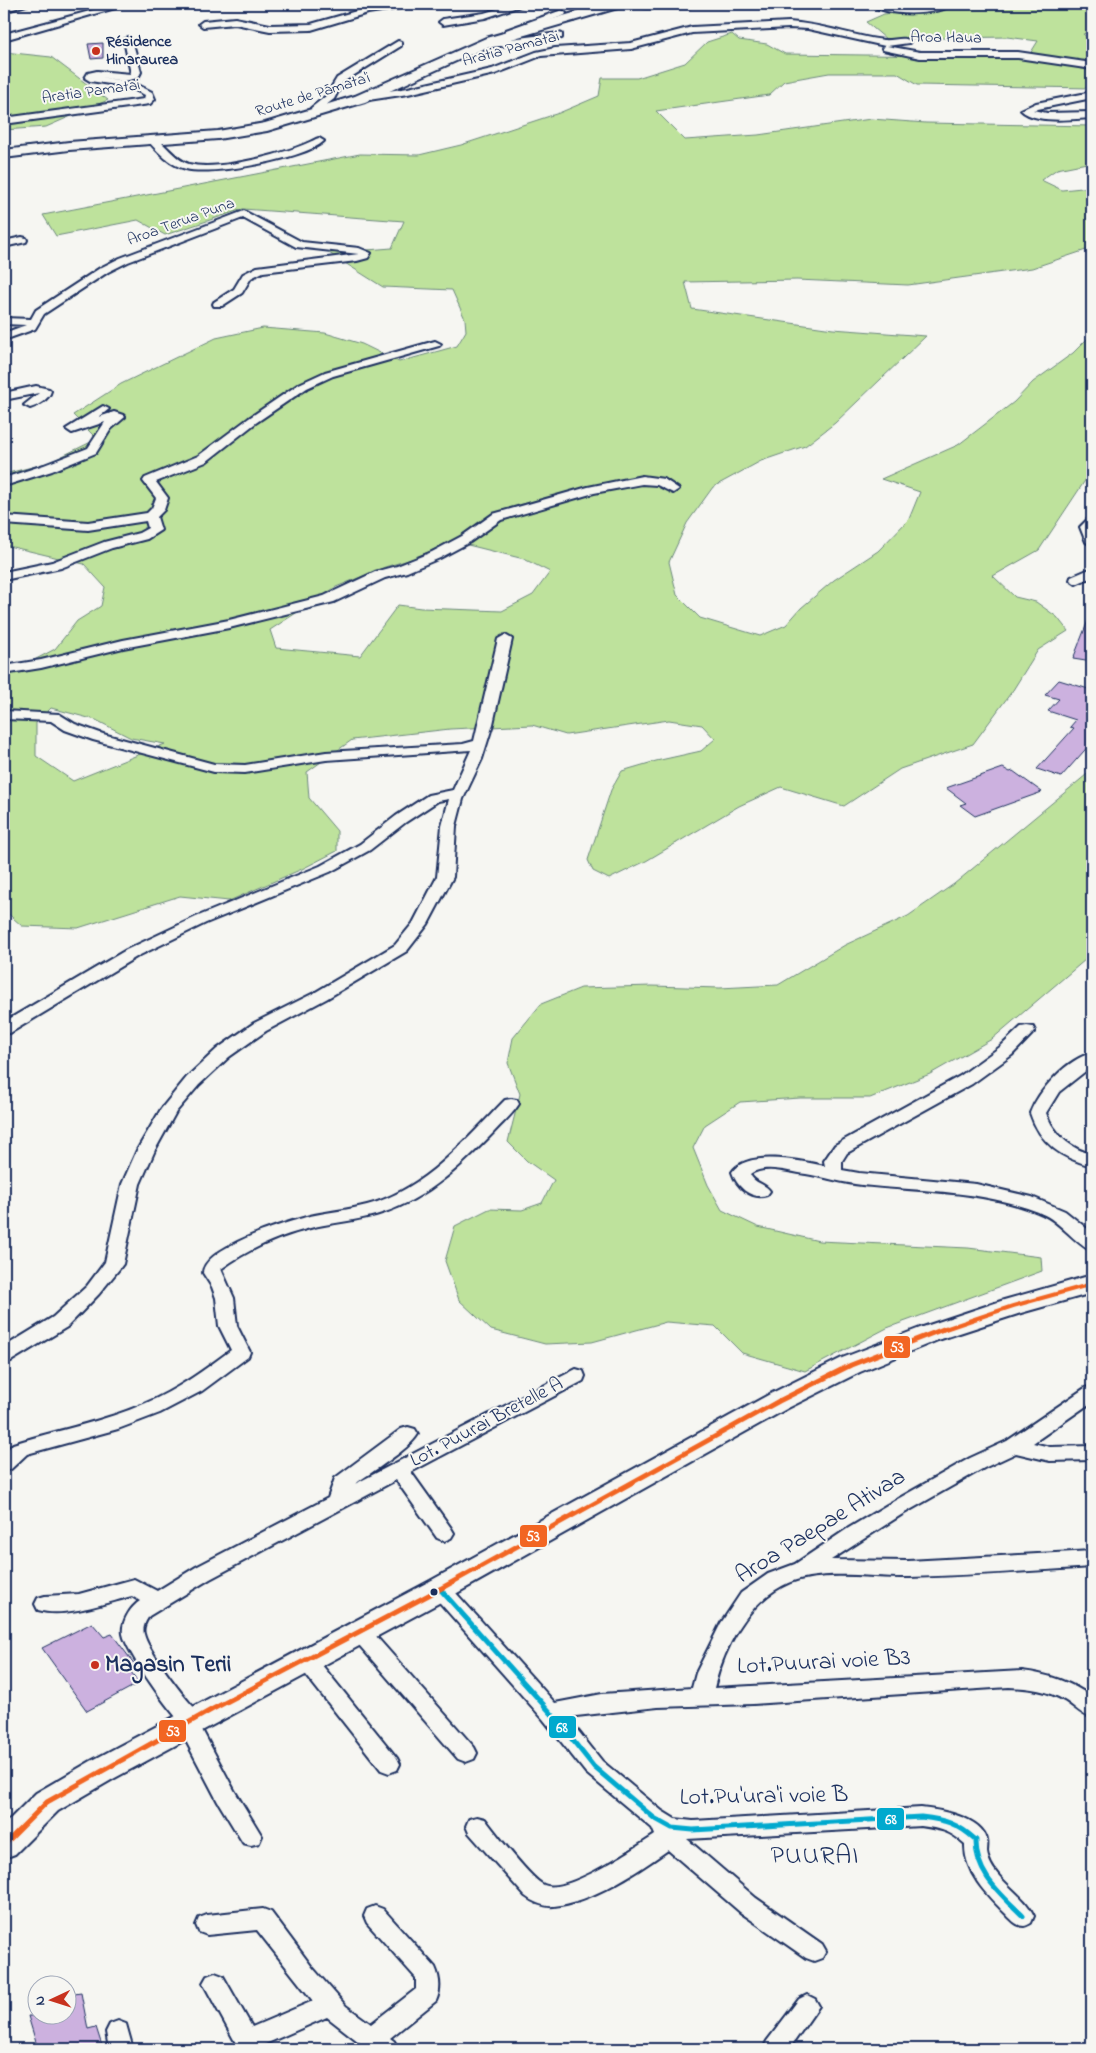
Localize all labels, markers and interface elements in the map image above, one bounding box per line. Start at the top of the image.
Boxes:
street label: Aratia Pamatai [460,25,562,73]
street label: Aroa Haua [910,25,982,51]
place label: Résidence Hinaraurea [105,30,179,72]
marker: Résidence Hinaraurea [90,45,102,57]
street label: Route de Pāmata'i [253,66,374,124]
street label: Aratia Pamatai [40,73,142,111]
street label: Aroa Terua Puna [124,191,238,253]
line badge: 53 [883,1335,911,1359]
text: 53 [890,1338,904,1359]
street label: Lot. Puurai Bretelle A [405,1370,569,1476]
street label: Aroa Paepae Ativaa [729,1461,913,1593]
line badge: 53 [519,1524,548,1548]
text: 53 [526,1527,540,1548]
unlabelled marker [429,1587,439,1597]
street label: Lot.Puurai voie B3 [736,1641,912,1685]
place label: Magasin Terii [105,1648,231,1684]
marker: Magasin Terii [89,1659,101,1671]
line badge: 68 [548,1715,577,1739]
text: 68 [555,1718,568,1739]
line badge: 53 [158,1719,187,1743]
text: 53 [166,1722,180,1743]
street label: Lot.Pu'ura'i voie B [679,1778,849,1816]
line badge: 68 [876,1807,905,1831]
text: 68 [884,1810,897,1831]
district label: PUURAI [771,1838,859,1876]
north arrow [28,1976,78,2026]
text: N [30,1995,51,2006]

